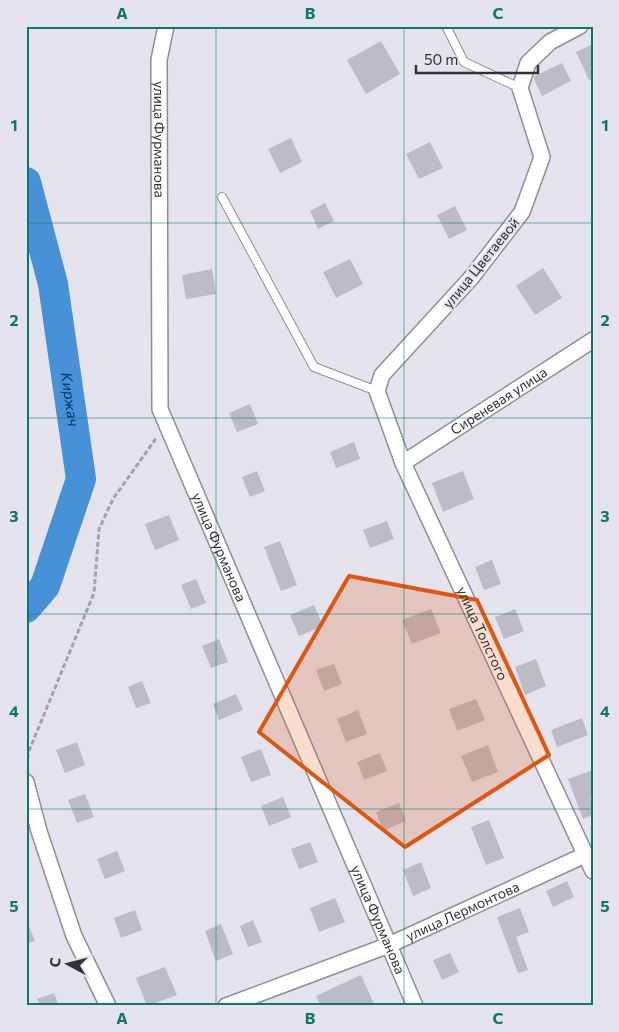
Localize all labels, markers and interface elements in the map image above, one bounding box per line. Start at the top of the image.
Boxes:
text: A [116,3,128,22]
text: B [305,3,316,22]
text: C [493,3,504,22]
scale bar [416,42,539,74]
text: 50 m [424,50,458,68]
street label: улица Фурманова [151,81,168,198]
text: 1 [10,115,18,134]
text: 1 [601,115,609,134]
street label: улица Цветаевой [439,214,522,311]
text: 2 [9,310,19,329]
text: 2 [600,310,610,329]
street label: Сиреневая улица [447,363,550,438]
water label: Киржач [58,371,83,428]
street label: улица Фурманова [189,490,250,604]
text: 3 [9,506,19,525]
text: 3 [600,506,610,525]
street label: улица Толстого [454,584,512,683]
text: 4 [9,701,19,720]
text: 4 [600,701,610,720]
street label: улица Фурманова [348,862,409,976]
street label: улица Лермонтова [403,877,522,944]
text: 5 [9,896,19,915]
text: 5 [600,896,610,915]
north arrow [42,940,92,990]
text: С [46,957,64,968]
text: A [116,1008,128,1027]
text: B [305,1008,316,1027]
text: C [493,1008,504,1027]

